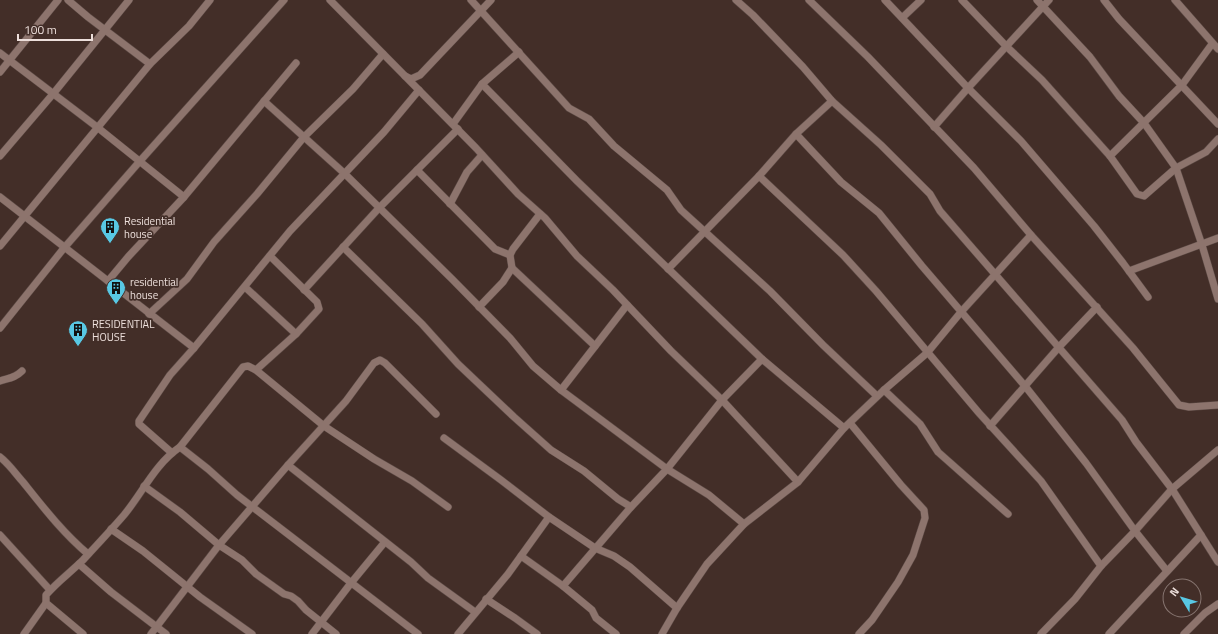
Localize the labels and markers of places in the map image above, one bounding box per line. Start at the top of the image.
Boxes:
place label: Residential house [124,213,175,242]
building icon: Residential house [99,216,121,244]
place label: residential house [130,274,178,303]
building icon: residential house [105,277,127,305]
place label: RESIDENTIAL HOUSE [92,316,155,345]
building icon: RESIDENTIAL HOUSE [67,319,89,347]

